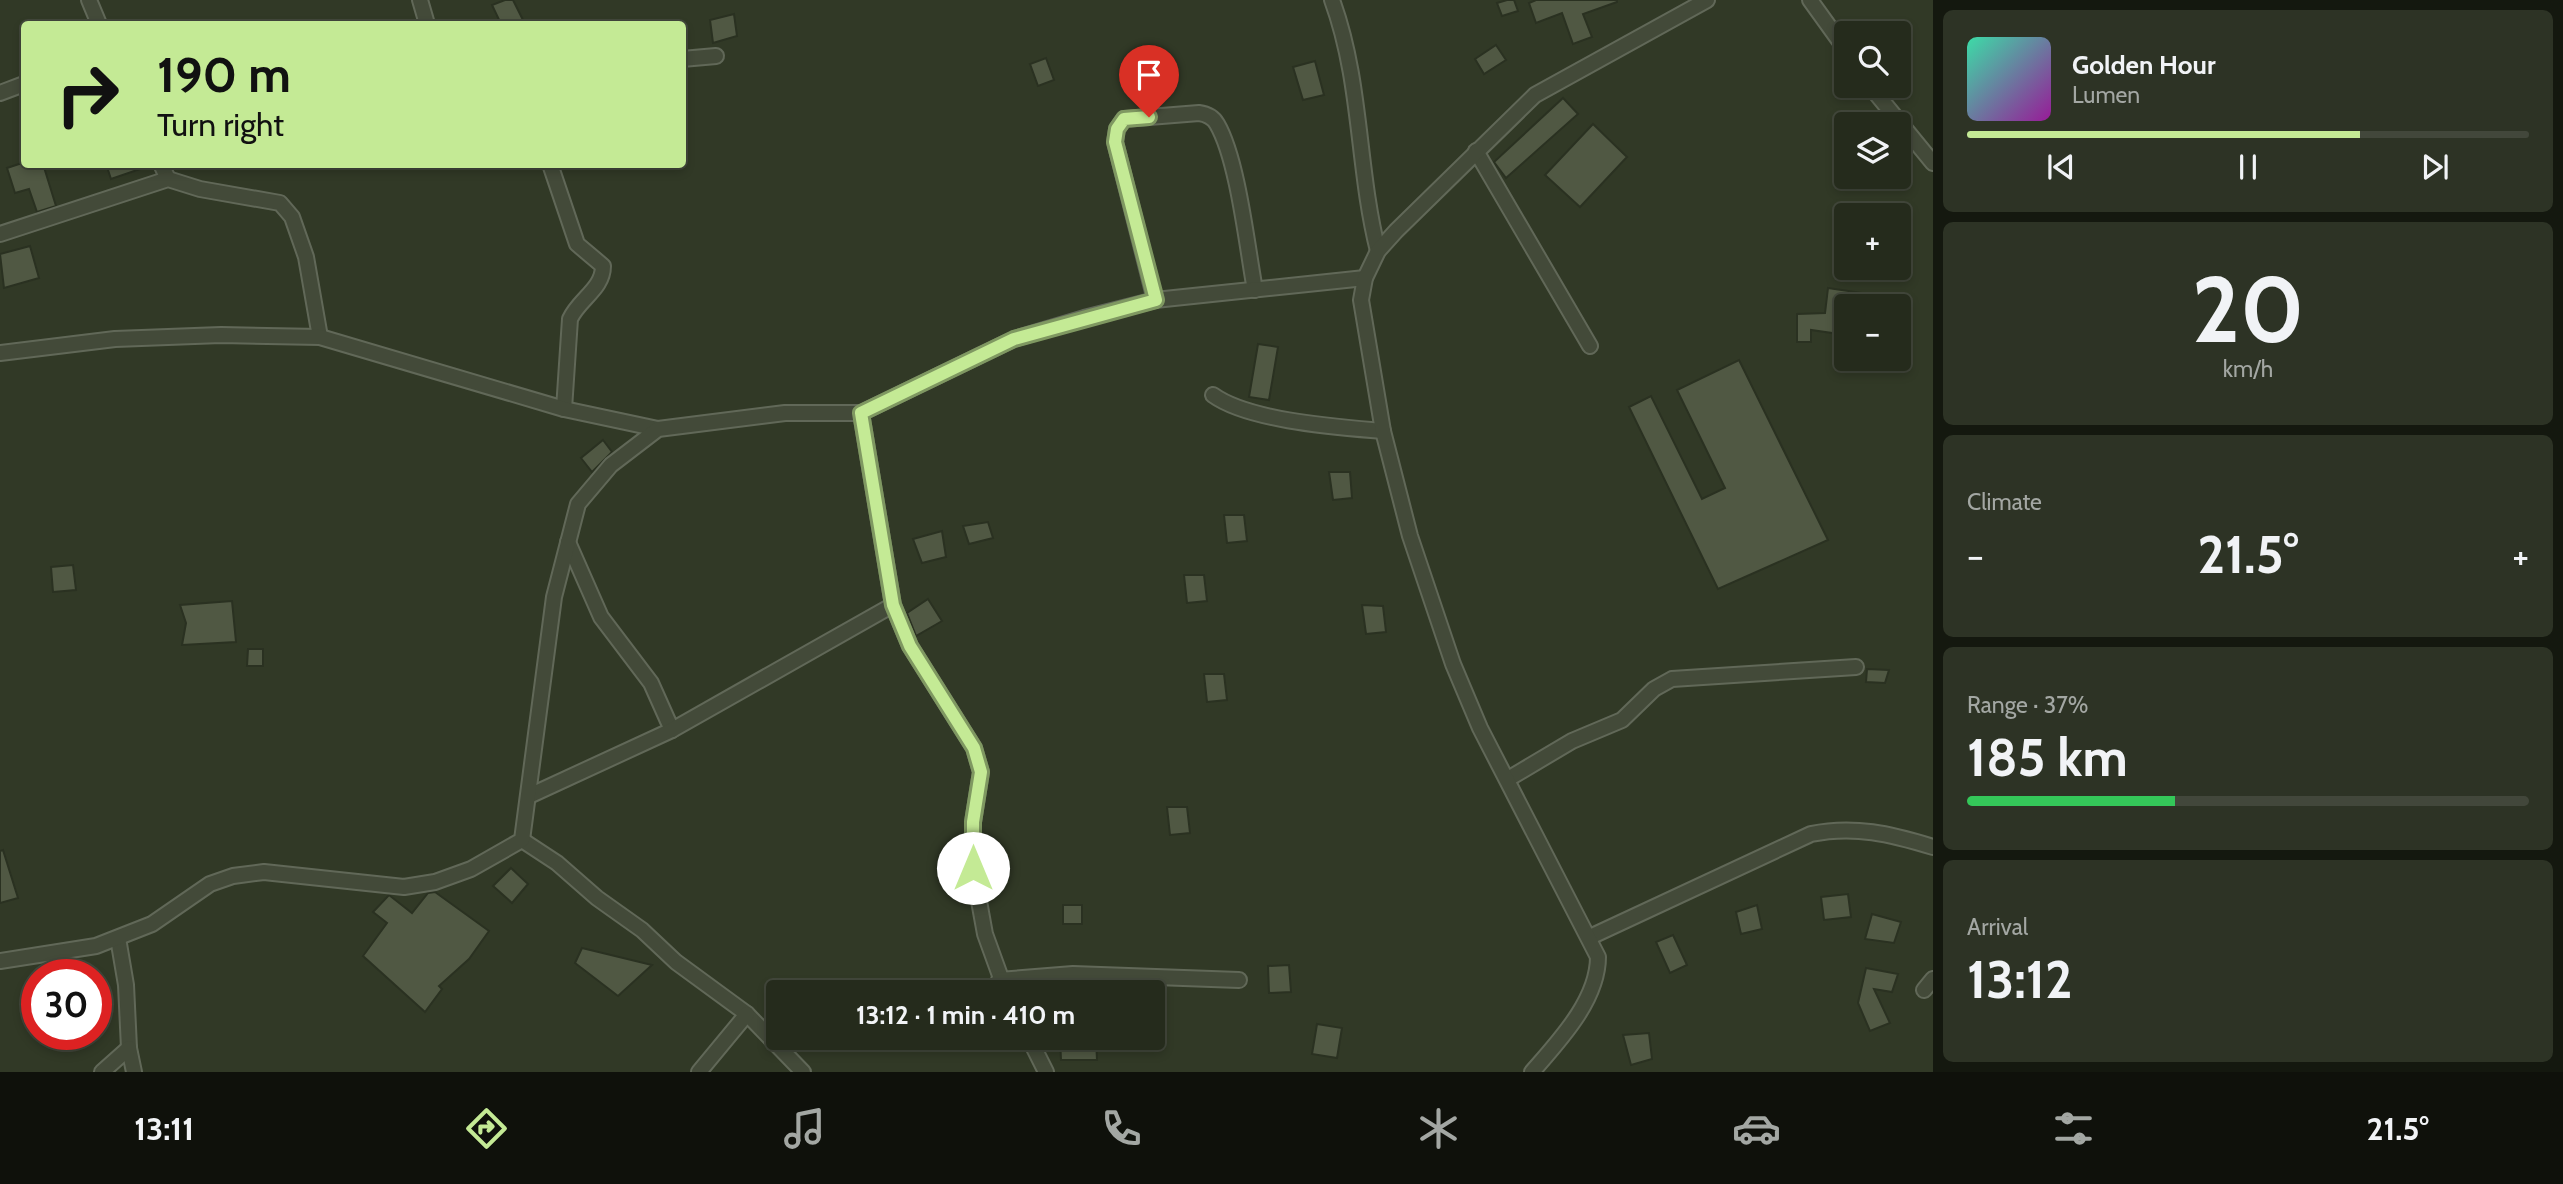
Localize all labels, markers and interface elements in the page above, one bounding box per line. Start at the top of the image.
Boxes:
map controls [1834,21,1911,371]
button: search [1834,21,1911,98]
text: 190 m [157,45,291,104]
pin [1119,45,1179,117]
icon: right [42,49,133,140]
text: Golden Hour [2072,49,2215,81]
icon: arrive [1130,56,1168,94]
text: Lumen [2072,81,2140,109]
text: Turn right [157,105,284,144]
button: layers [1834,112,1911,189]
icon: previous [2042,148,2080,186]
icon: pause [2229,148,2267,186]
icon: next [2416,148,2454,186]
button: + [1834,203,1911,280]
text: 20 [2192,254,2304,365]
button: − [1834,294,1911,371]
text: km/h [2223,355,2273,383]
text: Climate [1967,488,2042,516]
text: 21.5° [2197,523,2299,586]
text: − [1967,532,1984,579]
text: + [2512,532,2529,579]
text: Range · 37% [1967,691,2088,719]
text: 185 km [1967,726,2128,789]
position arrow [936,831,1010,905]
text: Arrival [1967,913,2028,941]
text: 13:12 [1967,948,2072,1011]
speed limit sign: 30 [21,959,112,1050]
text: 13:12 · 1 min · 410 m [856,999,1075,1031]
icon: directions [462,1104,511,1153]
icon: music [780,1104,829,1153]
icon: phone [1097,1104,1146,1153]
icon: climate [1414,1104,1463,1153]
icon: car [1732,1104,1781,1153]
icon: filters [2049,1104,2098,1153]
text: 13:11 [134,1109,194,1148]
text: 21.5° [2366,1109,2429,1148]

